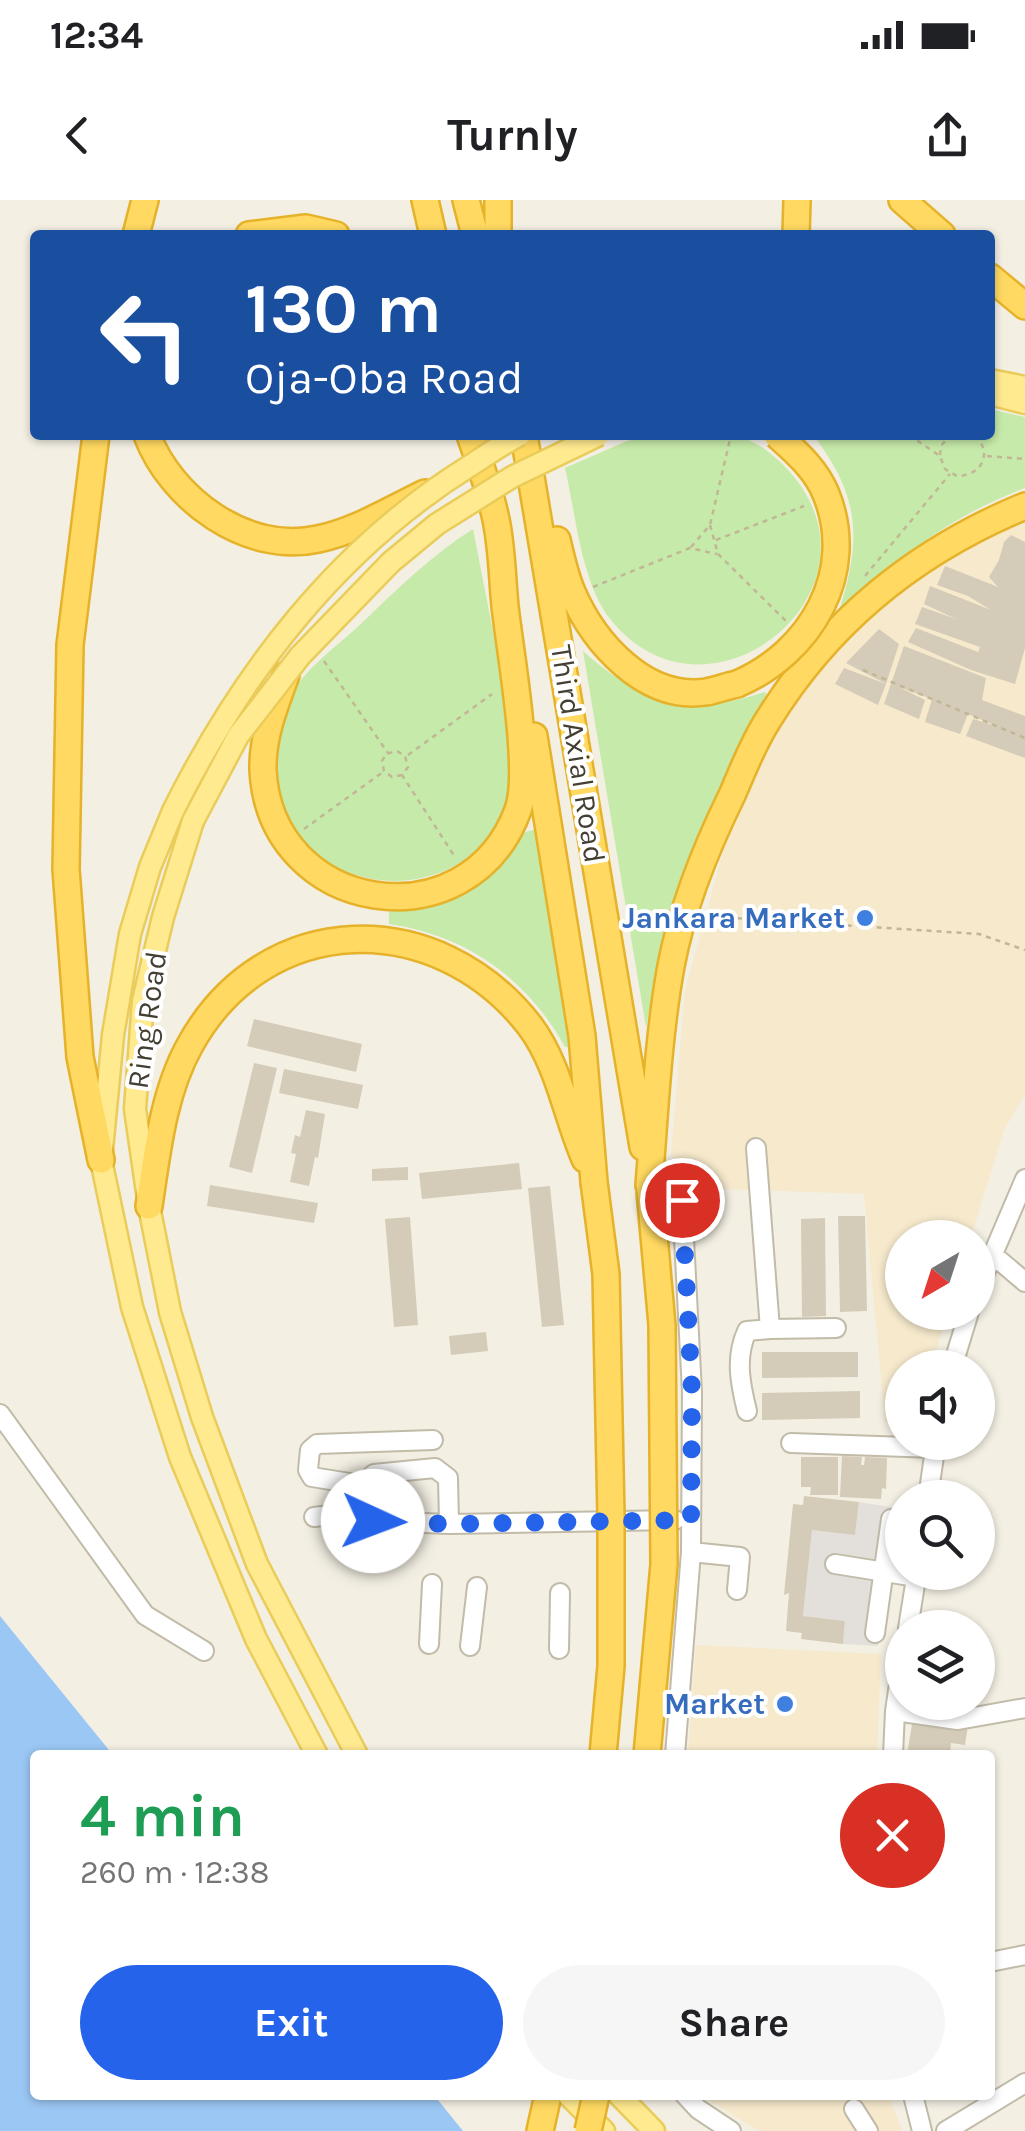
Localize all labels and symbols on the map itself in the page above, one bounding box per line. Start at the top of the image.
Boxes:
street label: Third Axial Road [543,642,613,866]
place label: Jankara Market [622,900,845,936]
marker: Jankara Market [854,907,876,929]
street label: Ring Road [120,949,174,1091]
pin [640,1158,725,1243]
north arrow [885,1220,995,1330]
position arrow [321,1469,425,1573]
place label: Market [664,1686,765,1722]
marker: Market [774,1693,796,1715]

